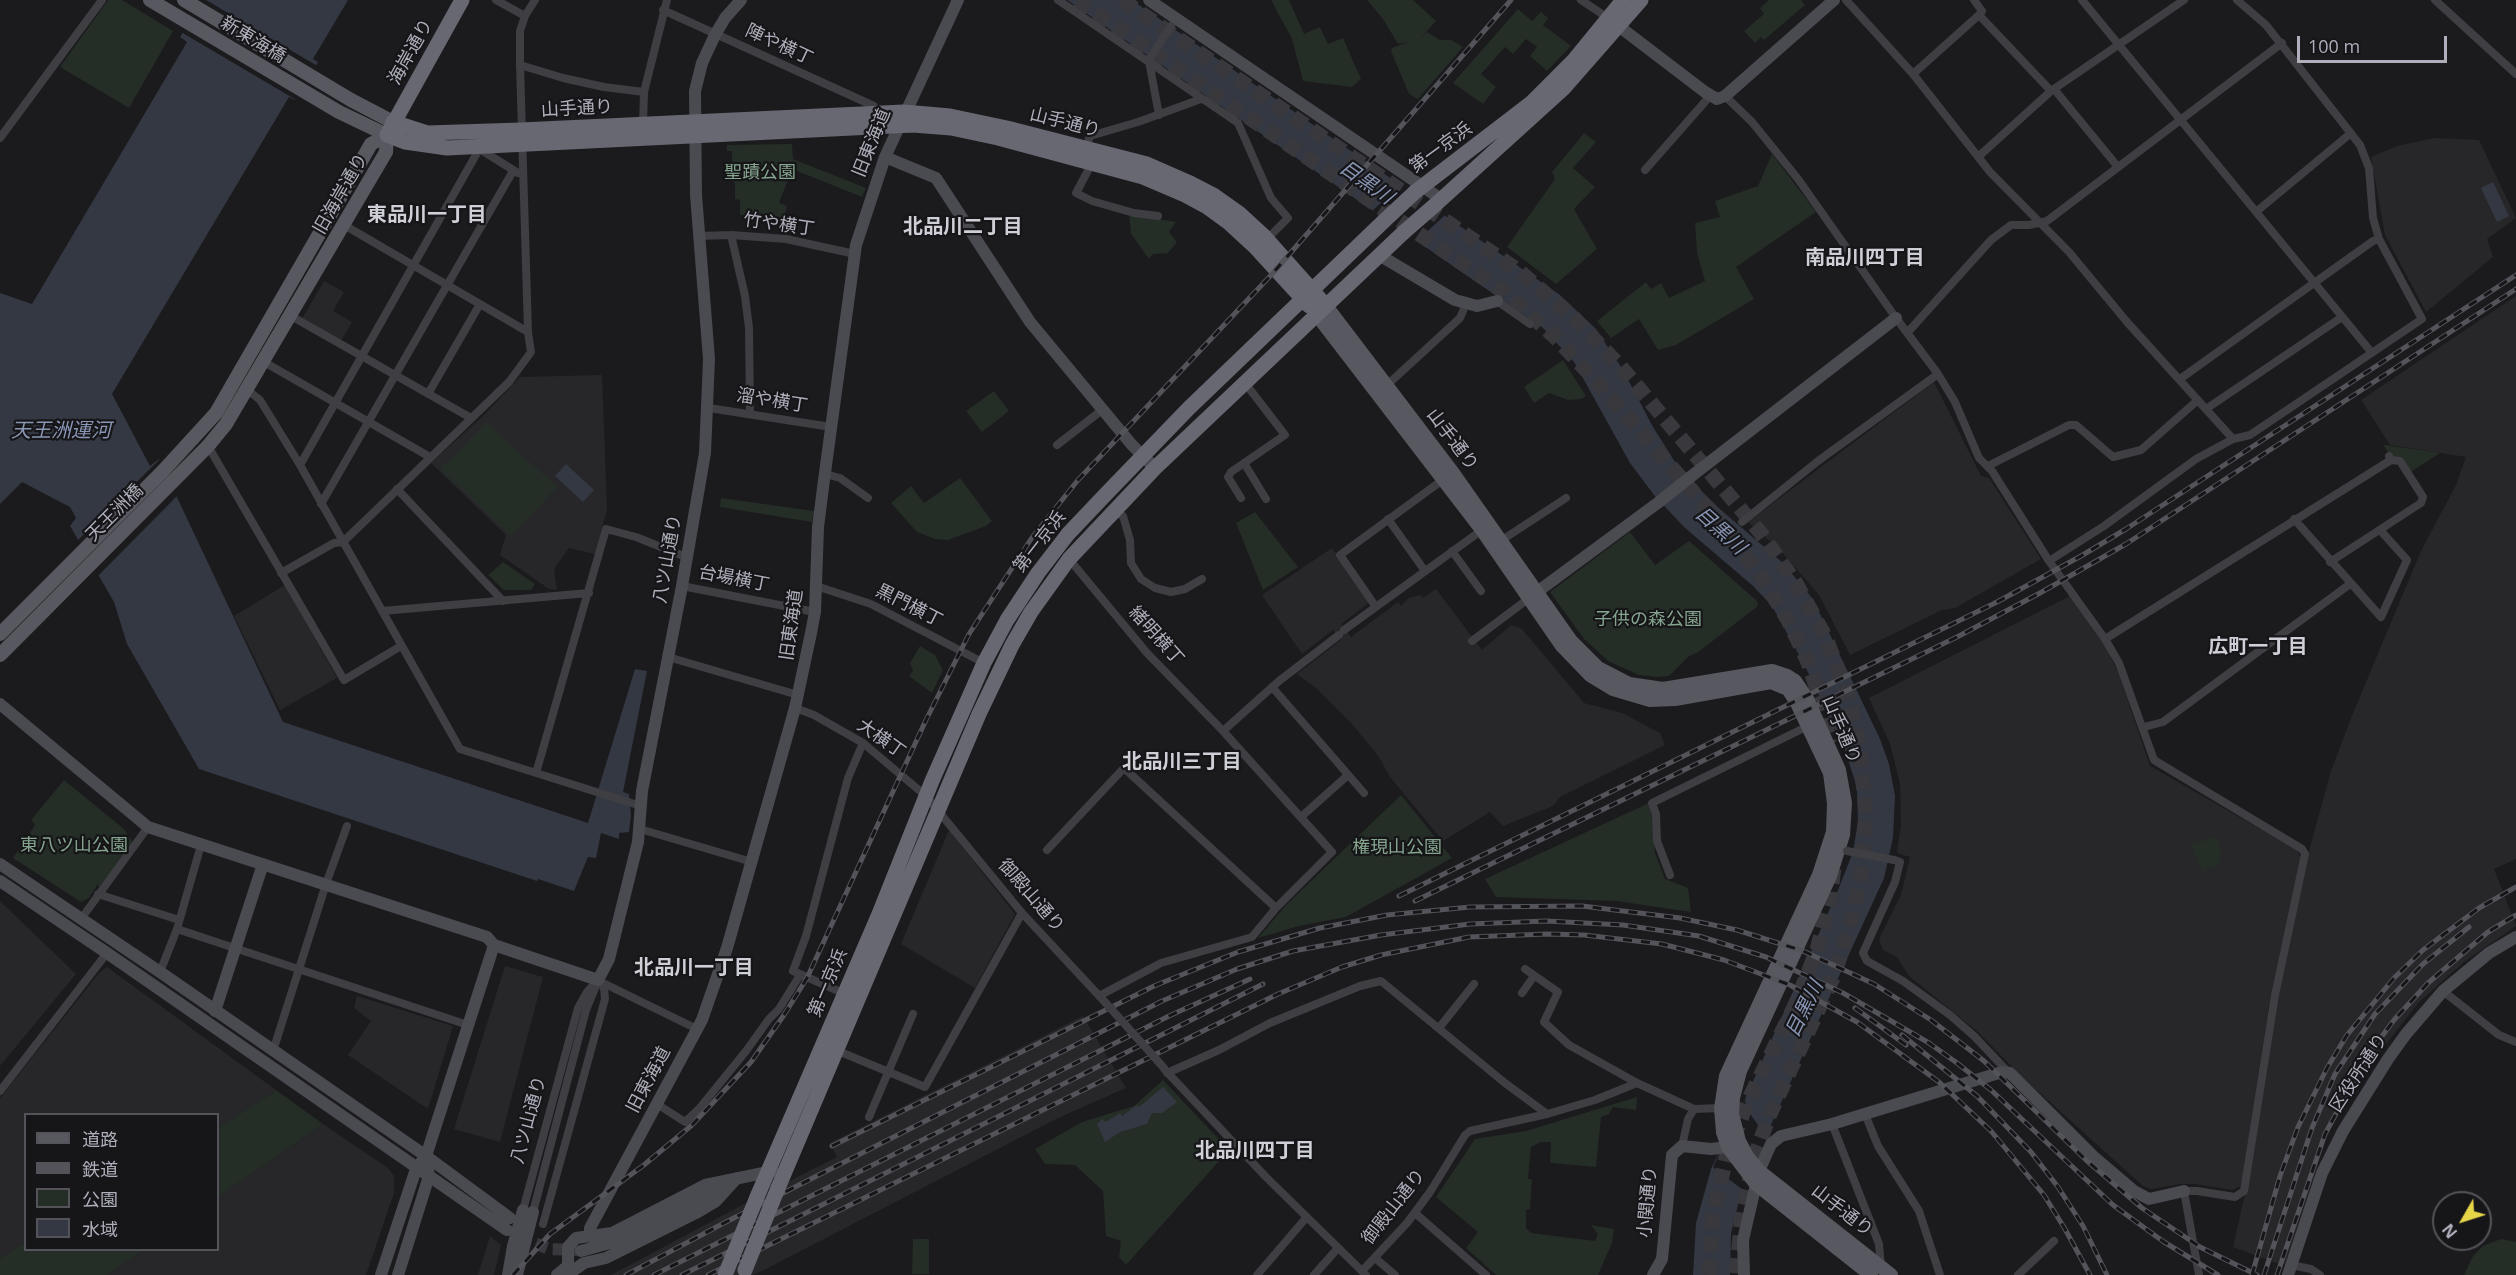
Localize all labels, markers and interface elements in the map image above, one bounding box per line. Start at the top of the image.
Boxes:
street label: 新東海橋 [217,12,289,68]
street label: 海岸通り [384,15,438,89]
street label: 陣や横丁 [742,20,816,70]
scale bar [2300,24,2450,62]
text: 100 m [2308,34,2360,58]
street label: 山手通り [540,96,614,122]
street label: 山手通り [1027,104,1103,142]
street label: 旧東海道 [849,106,895,180]
street label: 第一京浜 [1406,118,1476,178]
street label: 旧海岸通り [309,150,373,238]
water label: 目黒川 [1335,156,1397,210]
park label: 聖蹟公園 [724,162,796,184]
district label: 東品川一丁目 [367,203,487,227]
street label: 竹や横丁 [742,209,816,241]
district label: 北品川二丁目 [903,215,1023,239]
district label: 南品川四丁目 [1805,246,1925,270]
street label: 溜や横丁 [735,385,809,417]
street label: 山手通り [1422,405,1482,475]
water label: 天王洲運河 [11,419,111,443]
street label: 天王洲橋 [82,480,148,546]
water label: 目黒川 [1690,502,1750,560]
street label: 第一京浜 [1009,507,1071,577]
street label: 八ツ山通り [650,513,686,605]
street label: 台場横丁 [697,562,771,596]
street label: 黒門横丁 [872,580,946,632]
street label: 旧東海道 [776,588,808,662]
street label: 緒明横丁 [1124,602,1188,670]
park label: 子供の森公園 [1594,609,1702,631]
district label: 広町一丁目 [2208,635,2308,659]
street label: 山手通り [1817,693,1865,767]
street label: 大横丁 [853,715,909,763]
district label: 北品川三丁目 [1122,750,1242,774]
park label: 東八ツ山公園 [20,835,128,857]
park label: 権現山公園 [1352,837,1442,859]
street label: 御殿山通り [993,855,1069,937]
street label: 第一京浜 [804,946,852,1020]
district label: 北品川一丁目 [634,956,754,980]
water label: 目黒川 [1781,977,1829,1041]
street label: 区役所通り [2325,1029,2393,1117]
street label: 旧東海道 [623,1043,675,1117]
street label: 八ツ山通り [507,1074,551,1166]
legend [24,1113,219,1251]
text: 道路 [82,1127,118,1151]
district label: 北品川四丁目 [1195,1139,1315,1163]
text: 鉄道 [82,1157,118,1181]
street label: 御殿山通り [1358,1165,1430,1249]
street label: 小関通り [1634,1165,1662,1239]
street label: 山手通り [1807,1180,1877,1242]
text: 公園 [82,1187,118,1211]
north arrow [2432,1191,2492,1251]
text: 水域 [82,1217,118,1241]
text: N [2437,1219,2462,1243]

